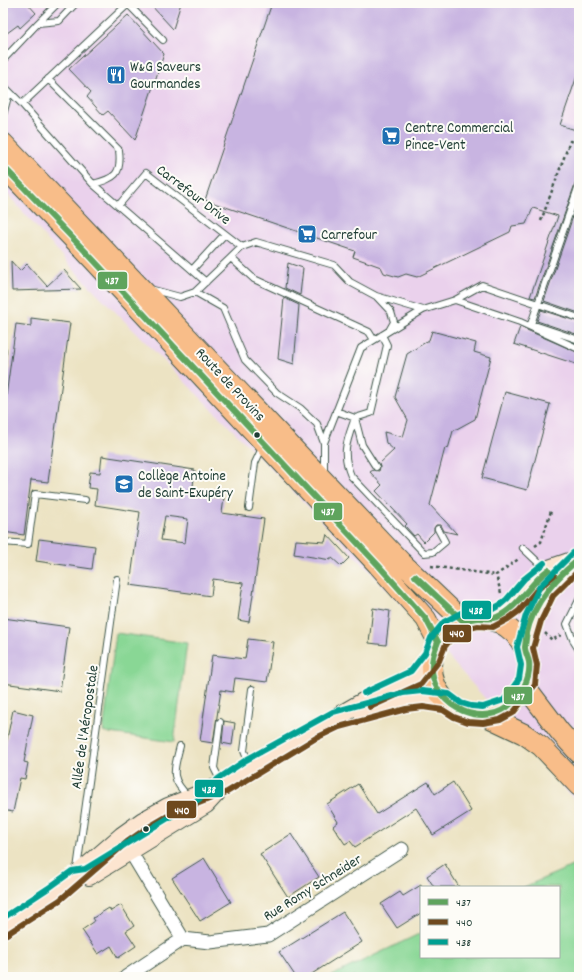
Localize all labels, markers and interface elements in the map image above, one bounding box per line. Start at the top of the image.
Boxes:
place label: W&G Saveurs Gourmandes [130,57,201,96]
restaurant icon: W&G Saveurs Gourmandes [105,64,127,86]
place label: Centre Commercial Pince-Vent [405,118,514,157]
supermarket icon: Centre Commercial Pince-Vent [380,125,402,147]
street label: Carrefour Drive [151,160,235,231]
supermarket icon: Carrefour [296,223,318,245]
place label: Carrefour [321,225,378,247]
line badge: 437 [97,271,128,290]
text: 437 [105,274,120,290]
street label: Route de Provins [189,343,270,427]
unlabelled marker [252,430,262,440]
place label: Collège Antoine de Saint-Exupéry [138,466,234,505]
school or university icon: Collège Antoine de Saint-Exupéry [113,473,135,495]
line badge: 437 [313,502,343,521]
text: 437 [321,505,336,521]
line badge: 438 [461,600,492,620]
text: 438 [469,604,484,620]
line badge: 440 [442,624,472,643]
text: 440 [449,627,465,643]
street label: Allée de l'Aéropostale [66,663,106,791]
line badge: 437 [503,686,533,705]
text: 437 [511,690,526,706]
line badge: 438 [194,779,224,798]
text: 438 [202,783,217,799]
line badge: 440 [166,800,197,819]
text: 440 [174,804,190,820]
unlabelled marker [141,824,151,834]
street label: Rue Romy Schneider [259,849,367,928]
legend [420,886,560,958]
text: 437 [456,895,471,912]
text: 440 [456,915,473,932]
text: 438 [456,935,471,952]

